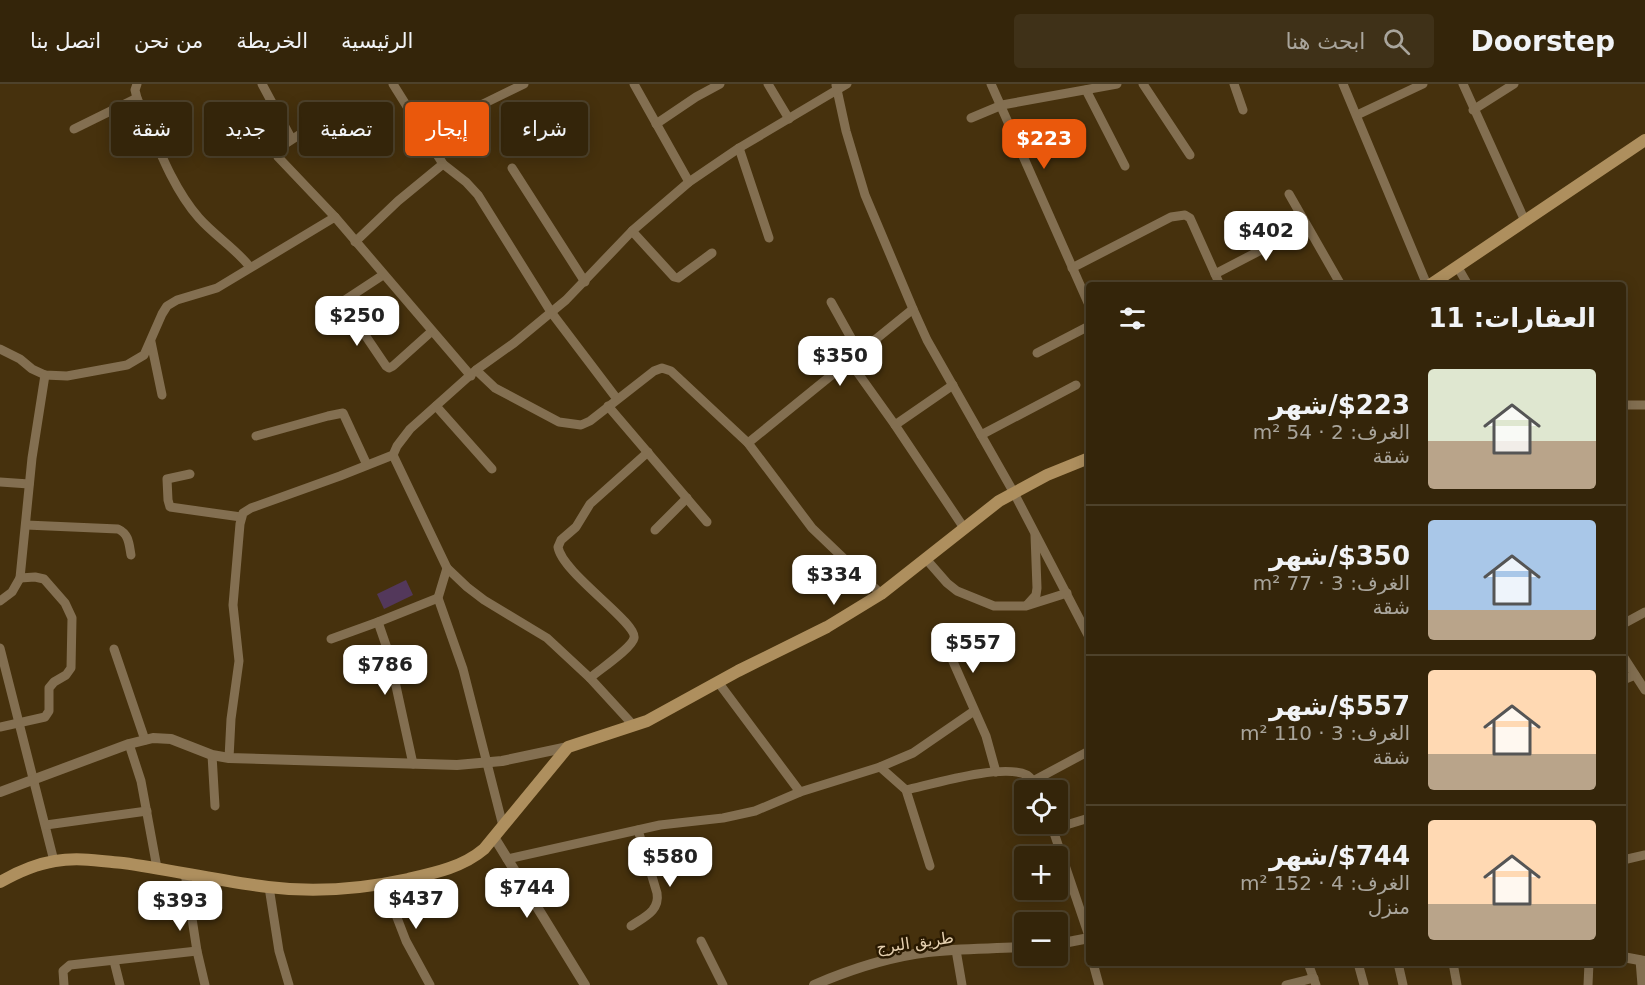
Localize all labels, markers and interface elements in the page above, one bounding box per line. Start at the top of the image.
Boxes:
search box [1014,14,1434,68]
icon: search [1380,25,1413,58]
text: Doorstep [1470,25,1615,58]
text: اتصل بنا [30,29,101,53]
text: من نحن [134,29,203,53]
text: الخريطة [236,29,308,53]
text: الرئيسية [341,29,413,53]
text: ابحث هنا [1285,29,1365,54]
chip: شقة [111,102,192,156]
chip: جديد [204,102,287,156]
chip: تصفية [299,102,393,156]
chip: إيجار [405,102,489,156]
chip: شراء [501,102,588,156]
pin: $223 [1008,119,1080,170]
text: $223 [1016,126,1072,150]
pin: $402 [1230,211,1302,262]
text: $402 [1238,218,1294,242]
pin: $250 [321,296,393,347]
icon: filters [1116,302,1149,335]
text: $250 [329,303,385,327]
text: العقارات: 11 [1429,303,1596,333]
pin: $350 [804,336,876,387]
text: $350 [812,343,868,367]
text: $223/شهر [1269,390,1410,420]
icon: home [1476,393,1548,465]
text: الغرف: 2 · 54 m² [1253,420,1410,444]
text: شقة [1372,444,1410,468]
text: $350/شهر [1269,541,1410,571]
icon: home [1476,544,1548,616]
pin: $334 [798,555,870,606]
text: $334 [806,562,862,586]
text: الغرف: 3 · 77 m² [1253,571,1410,595]
text: شقة [1372,595,1410,619]
pin: $557 [937,623,1009,674]
text: $557 [945,630,1001,654]
pin: $786 [349,645,421,696]
text: $786 [357,652,413,676]
text: $557/شهر [1269,691,1410,721]
icon: home [1476,694,1548,766]
text: الغرف: 3 · 110 m² [1240,721,1410,745]
text: شقة [1372,745,1410,769]
map controls [1014,780,1068,966]
button: locate [1014,780,1068,834]
pin: $580 [634,837,706,888]
text: $744/شهر [1269,841,1410,871]
text: $580 [642,844,698,868]
icon: home [1476,844,1548,916]
button: + [1014,846,1068,900]
pin: $744 [491,868,563,919]
text: الغرف: 4 · 152 m² [1240,871,1410,895]
text: $744 [499,875,555,899]
pin: $437 [380,879,452,930]
pin: $393 [144,881,216,932]
text: $437 [388,886,444,910]
text: $393 [152,888,208,912]
text: منزل [1368,895,1410,919]
button: − [1014,912,1068,966]
street label: طريق البرج [875,928,955,958]

